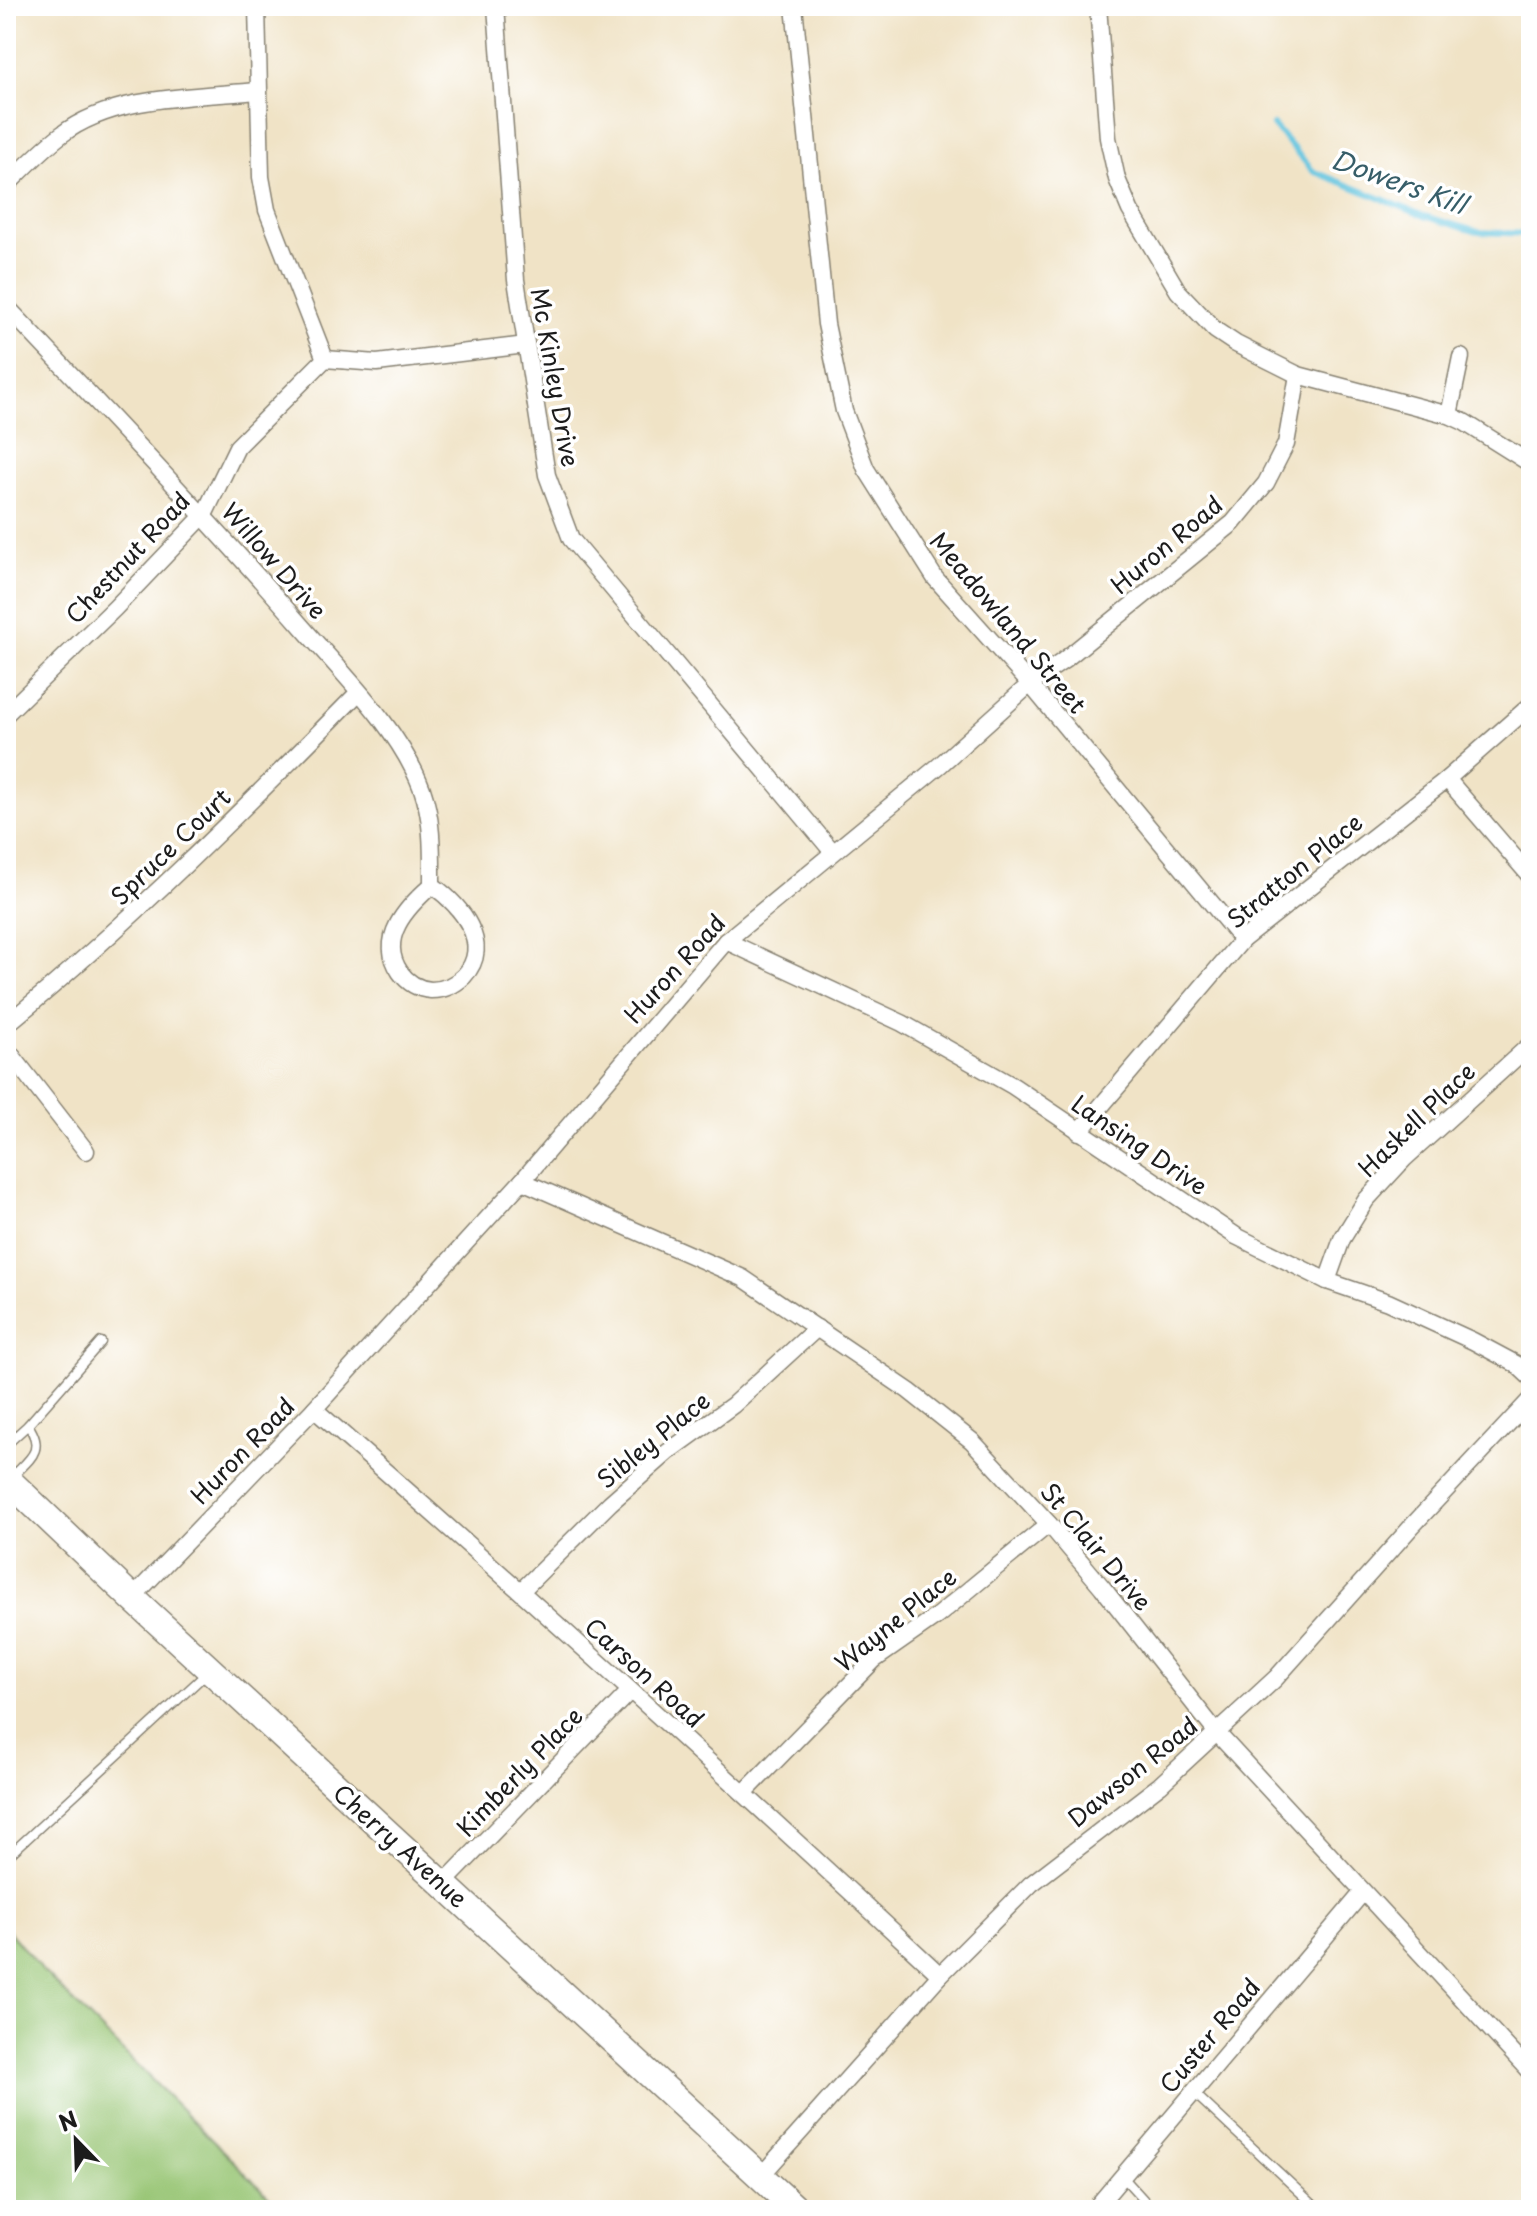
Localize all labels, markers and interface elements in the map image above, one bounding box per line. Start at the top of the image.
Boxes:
water label: Dowers Kill [1326,139,1476,225]
street label: Mc Kinley Drive [523,285,589,469]
street label: Chestnut Road [56,483,198,631]
street label: Huron Road [1102,486,1230,602]
street label: Willow Drive [214,494,336,626]
street label: Meadowland Street [922,523,1096,721]
street label: Spruce Court [102,779,238,913]
street label: Stratton Place [1218,804,1370,936]
street label: Huron Road [615,905,733,1031]
street label: Haskell Place [1349,1054,1483,1184]
street label: Lansing Drive [1065,1085,1215,1203]
street label: Sibley Place [589,1382,717,1496]
street label: Huron Road [182,1388,302,1512]
street label: St Clair Drive [1033,1474,1161,1618]
street label: Wayne Place [826,1559,964,1679]
street label: Carson Road [577,1608,713,1736]
street label: Kimberly Place [448,1698,590,1844]
street label: Dawson Road [1059,1707,1205,1835]
street label: Cherry Avenue [326,1775,476,1915]
street label: Custer Road [1150,1970,1268,2100]
north arrow [36,2100,116,2180]
text: N [53,2102,82,2139]

